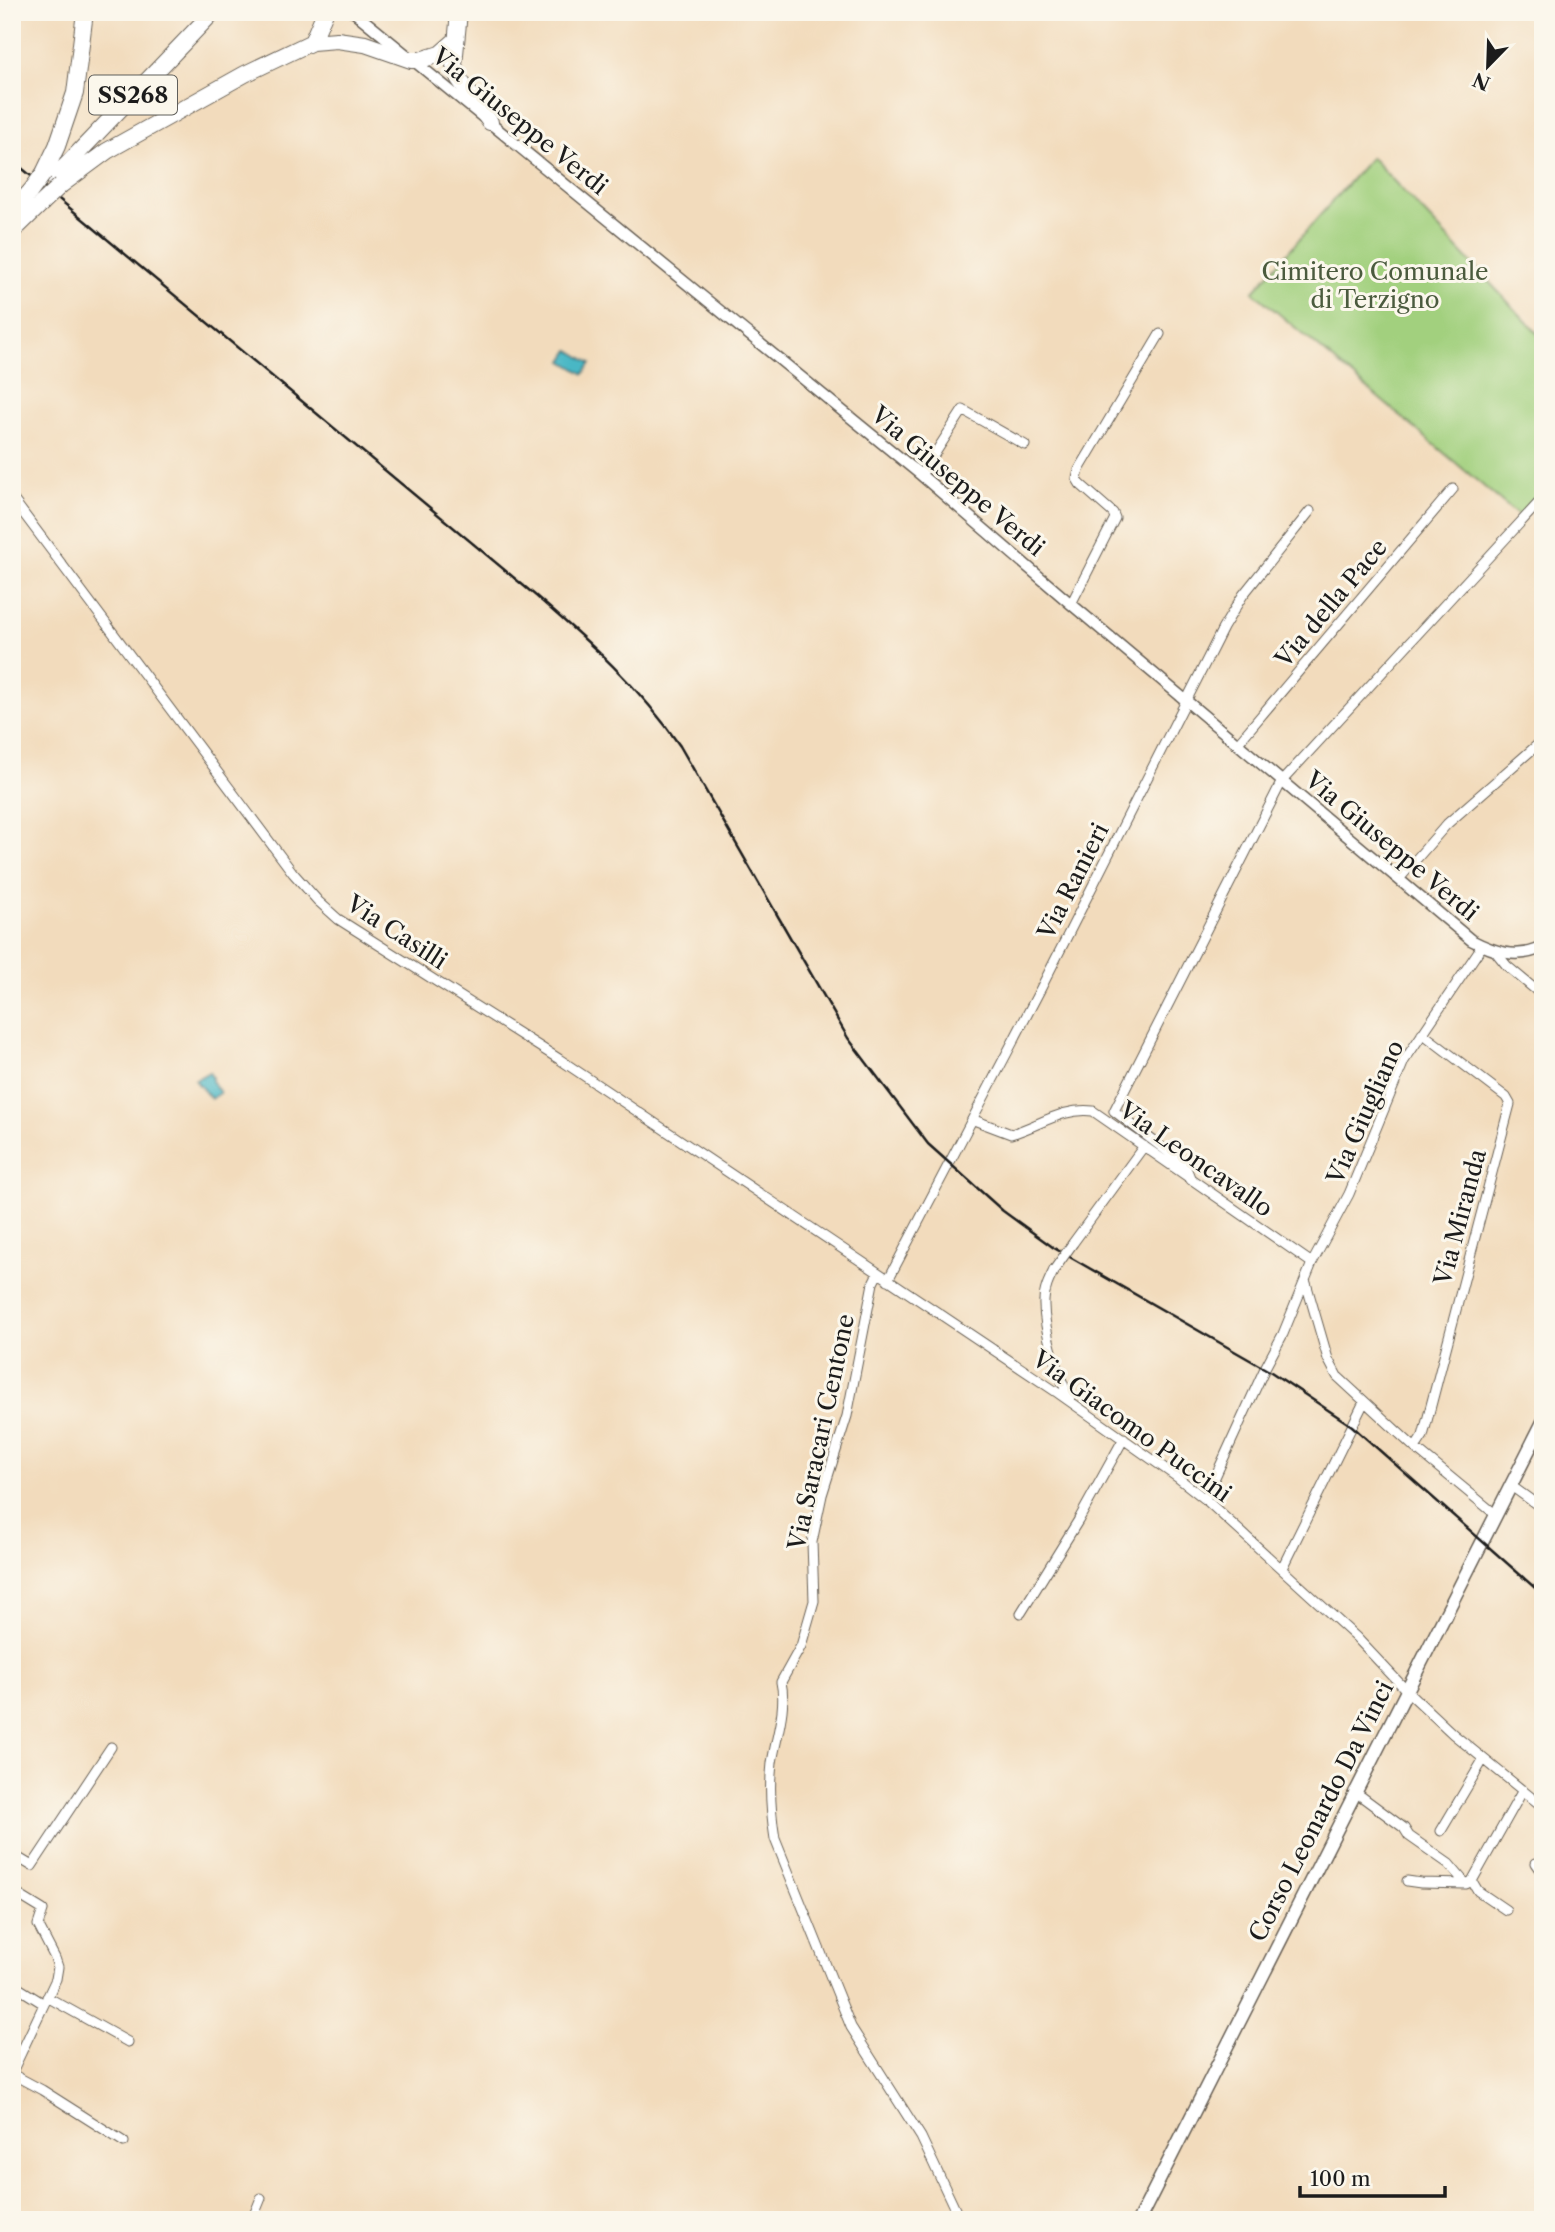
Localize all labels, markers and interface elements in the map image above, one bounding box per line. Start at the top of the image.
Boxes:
north arrow [1454,32,1524,102]
street label: Via Giuseppe Verdi [426,41,614,201]
text: N [1469,67,1494,95]
road number: SS268 [89,76,177,114]
park label: Cimitero Comunale di Terzigno [1262,257,1488,314]
street label: Via Giuseppe Verdi [865,399,1051,562]
street label: Via della Pace [1268,533,1393,674]
street label: Via Giuseppe Verdi [1299,764,1485,927]
street label: Via Ranieri [1031,818,1115,945]
street label: Via Casilli [341,888,453,975]
street label: Via Giugliano [1320,1036,1410,1189]
street label: Via Leoncavallo [1113,1095,1278,1223]
street label: Via Miranda [1428,1145,1492,1289]
street label: Via Saracari Centone [782,1311,860,1554]
street label: Via Giacomo Puccini [1026,1343,1237,1508]
street label: Corso Leonardo Da Vinci [1243,1676,1399,1946]
scale bar [1300,2155,1445,2199]
text: 100 m [1310,2166,1371,2191]

